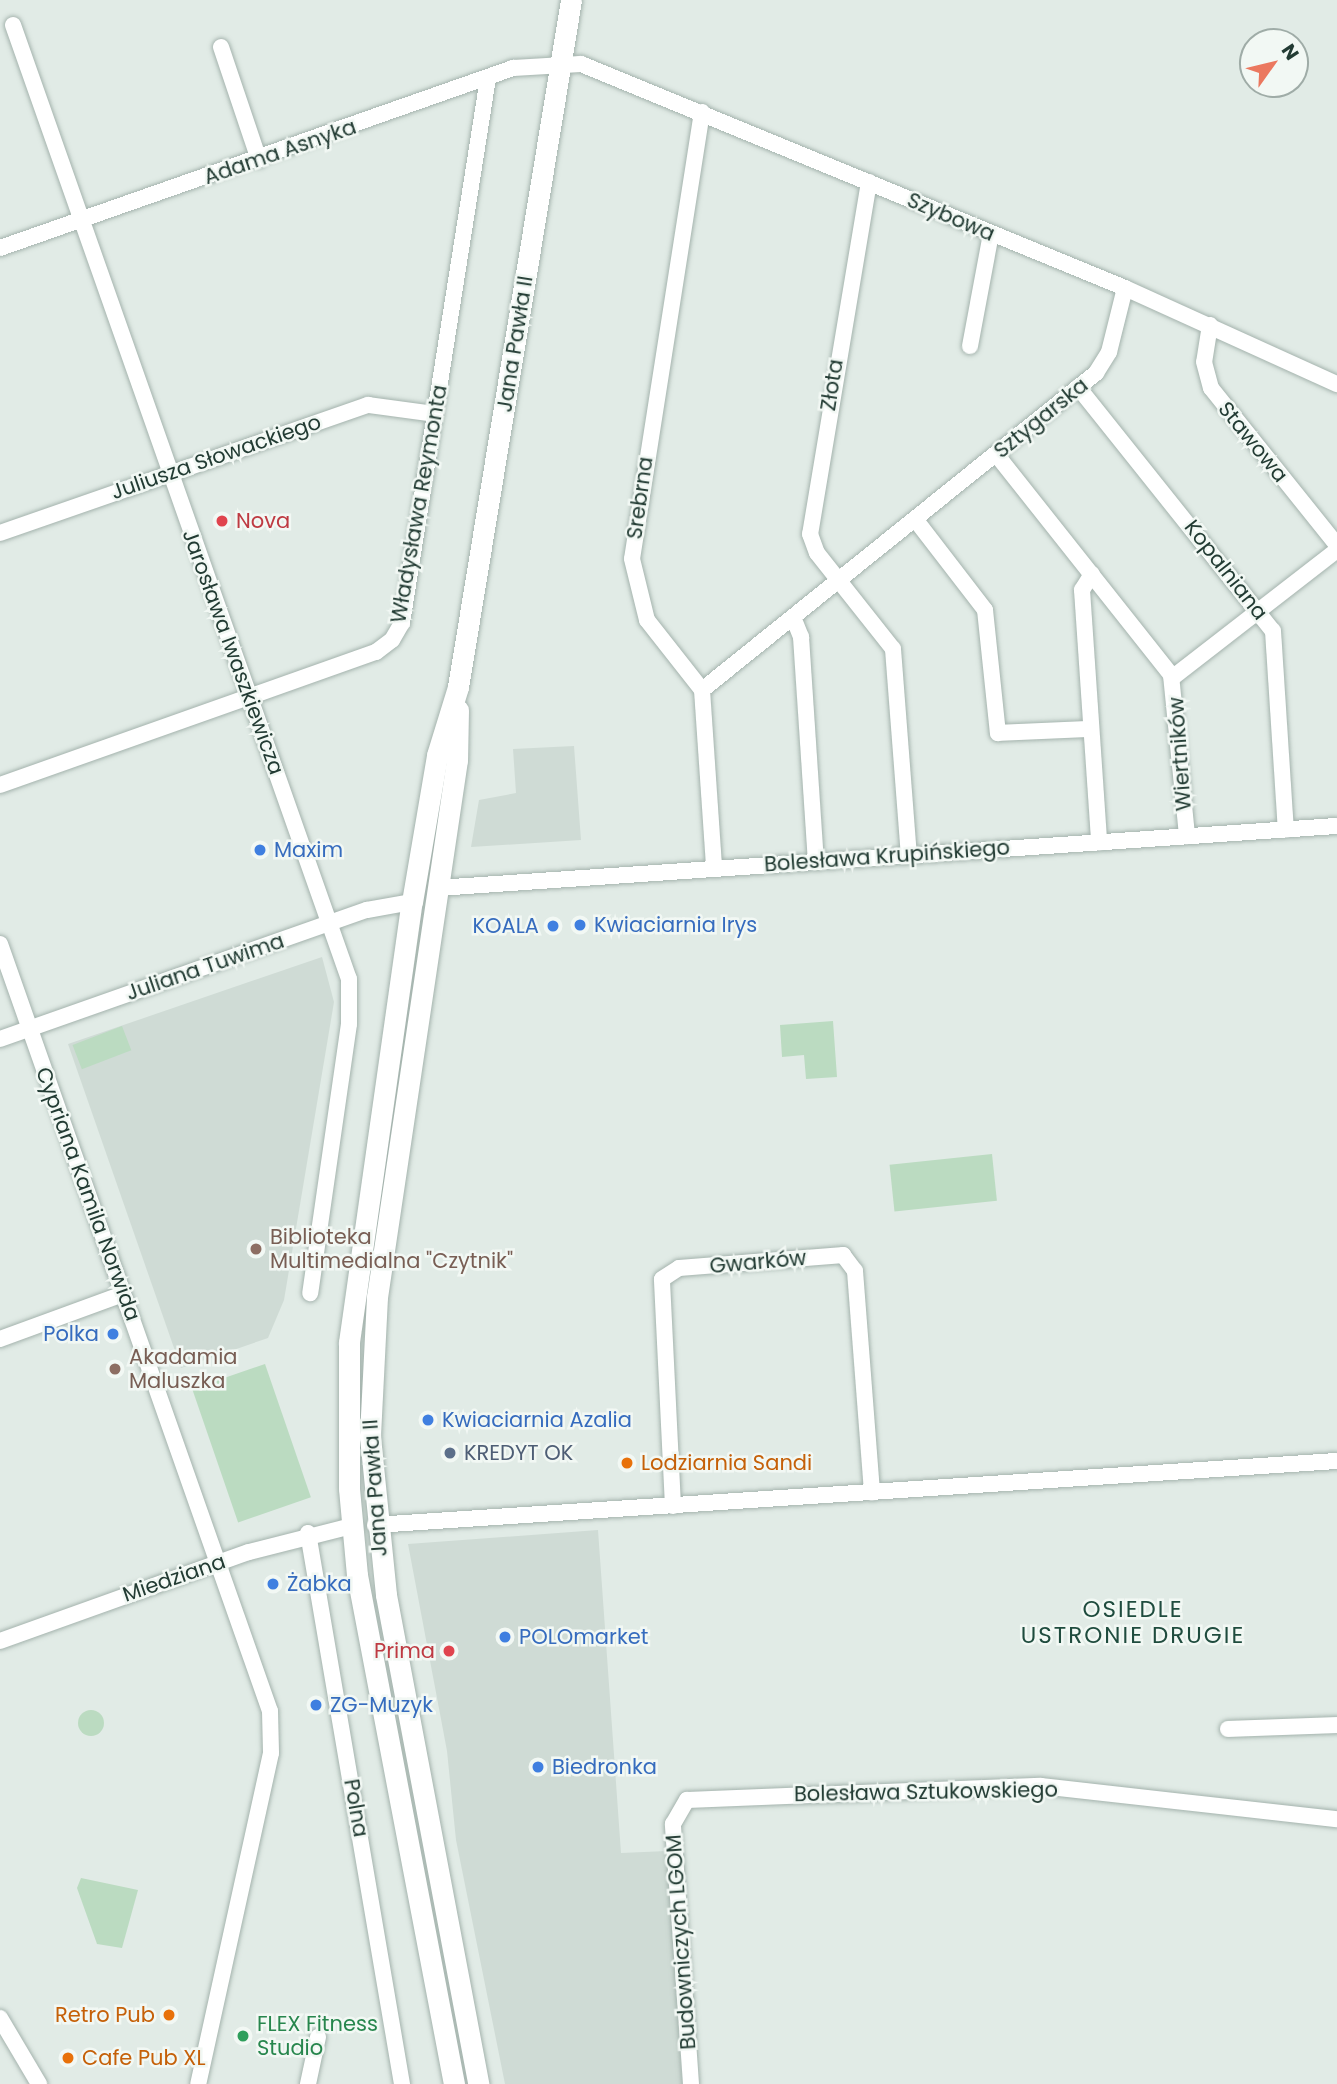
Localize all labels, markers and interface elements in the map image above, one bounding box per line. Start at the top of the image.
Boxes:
north arrow [1239,28,1309,98]
text: N [1275,39,1305,66]
street label: Adama Asnyka [201,114,359,190]
street label: Szybowa [903,187,999,247]
street label: Jana Pawła II [492,274,538,414]
street label: Złota [815,357,849,413]
street label: Sztygarska [989,372,1093,464]
street label: Władysława Reymonta [386,383,452,625]
street label: Stawowa [1213,397,1293,487]
street label: Juliusza Słowackiego [108,409,324,505]
street label: Srebrna [622,455,658,541]
place label: Nova [236,508,290,534]
marker: Nova [214,513,230,529]
street label: Kopalniana [1179,515,1273,625]
street label: Jarosława Iwaszkiewicza [177,526,289,778]
street label: Wiertników [1163,696,1197,812]
street label: Bolesława Krupińskiego [763,835,1011,877]
place label: Maxim [274,837,343,863]
marker: Maxim [252,842,268,858]
place label: Kwiaciarnia Irys [594,912,757,938]
place label: KOALA [473,913,539,939]
marker: Kwiaciarnia Irys [572,917,588,933]
marker: KOALA [545,918,561,934]
street label: Juliana Tuwima [123,928,287,1006]
street label: Cypriana Kamila Norwida [30,1064,146,1324]
place label: Biblioteka Multimedialna "Czytnik" [270,1224,513,1274]
marker: Biblioteka Multimedialna "Czytnik" [248,1241,264,1257]
street label: Gwarków [709,1245,807,1279]
place label: Polka [43,1321,99,1347]
marker: Polka [105,1326,121,1342]
place label: Akadamia Maluszka [129,1344,238,1394]
marker: Akadamia Maluszka [107,1361,123,1377]
place label: Kwiaciarnia Azalia [442,1407,632,1433]
marker: Kwiaciarnia Azalia [420,1412,436,1428]
street label: Jana Pawła II [358,1419,392,1557]
place label: KREDYT OK [464,1440,573,1466]
marker: KREDYT OK [442,1445,458,1461]
place label: Lodziarnia Sandi [641,1450,812,1476]
marker: Lodziarnia Sandi [619,1455,635,1471]
street label: Miedziana [119,1549,229,1607]
place label: Żabka [287,1571,352,1597]
marker: Żabka [265,1576,281,1592]
district label: OSIEDLE USTRONIE DRUGIE [1023,1595,1243,1649]
place label: POLOmarket [519,1624,648,1650]
marker: POLOmarket [497,1629,513,1645]
place label: Prima [374,1638,435,1664]
marker: Prima [441,1643,457,1659]
place label: ZG-Muzyk [330,1692,433,1718]
marker: ZG-Muzyk [308,1697,324,1713]
place label: Biedronka [552,1754,657,1780]
marker: Biedronka [530,1759,546,1775]
street label: Polna [339,1777,373,1839]
street label: Bolesława Sztukowskiego [794,1777,1058,1807]
street label: Budowniczych LGOM [661,1834,701,2050]
place label: Retro Pub [55,2002,155,2028]
marker: Retro Pub [161,2007,177,2023]
place label: FLEX Fitness Studio [257,2011,378,2061]
marker: FLEX Fitness Studio [235,2028,251,2044]
place label: Cafe Pub XL [82,2045,205,2071]
marker: Cafe Pub XL [60,2050,76,2066]

